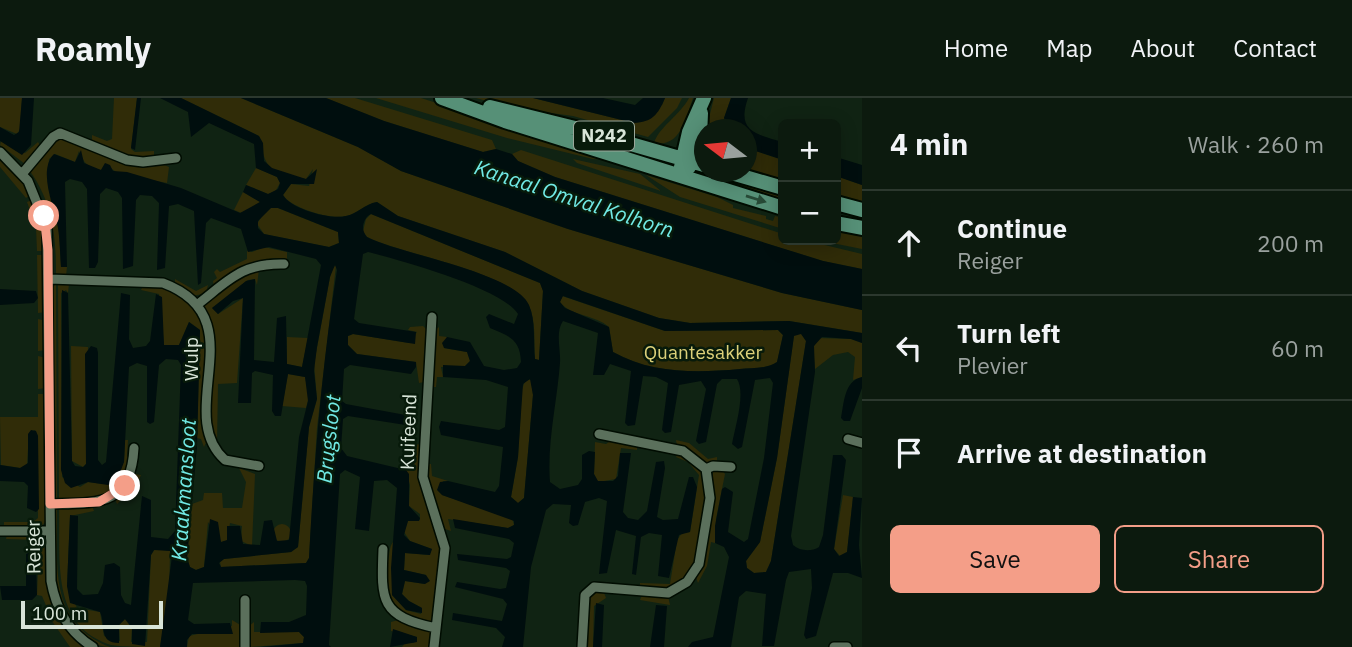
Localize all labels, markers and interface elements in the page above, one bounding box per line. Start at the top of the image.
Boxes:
text: Roamly [35,27,151,70]
text: Home [944,32,1008,64]
text: Map [1046,32,1092,64]
text: About [1130,32,1195,64]
text: Contact [1233,32,1317,64]
north arrow [694,119,757,182]
map controls [778,119,841,245]
button: + [778,119,841,182]
road number: N242 [574,122,634,150]
text: 4 min [890,124,968,163]
text: Walk · 260 m [1188,129,1324,159]
water label: Kanaal Omval Kolhorn [471,153,677,243]
button: − [778,182,841,245]
one-way arrow [745,194,766,205]
route start [28,200,59,231]
text: Continue [957,211,1067,245]
icon: ahead [890,224,928,262]
text: 200 m [1257,228,1324,258]
text: Reiger [957,245,1023,275]
text: Turn left [957,316,1060,350]
icon: left [890,329,928,367]
text: 60 m [1271,333,1324,363]
street label: Wulp [179,337,203,381]
park label: Quantesakker [644,340,762,364]
text: Plevier [957,350,1028,380]
water label: Brugsloot [309,392,347,484]
street label: Kuifeend [395,394,421,470]
water label: Kraakmansloot [164,417,202,562]
icon: arrive [890,434,928,472]
text: Arrive at destination [957,436,1207,470]
route end [109,470,140,501]
street label: Reiger [21,520,45,574]
button: Save [890,525,1100,593]
button: Share [1114,525,1324,593]
scale bar [21,598,163,630]
text: 100 m [32,601,87,625]

